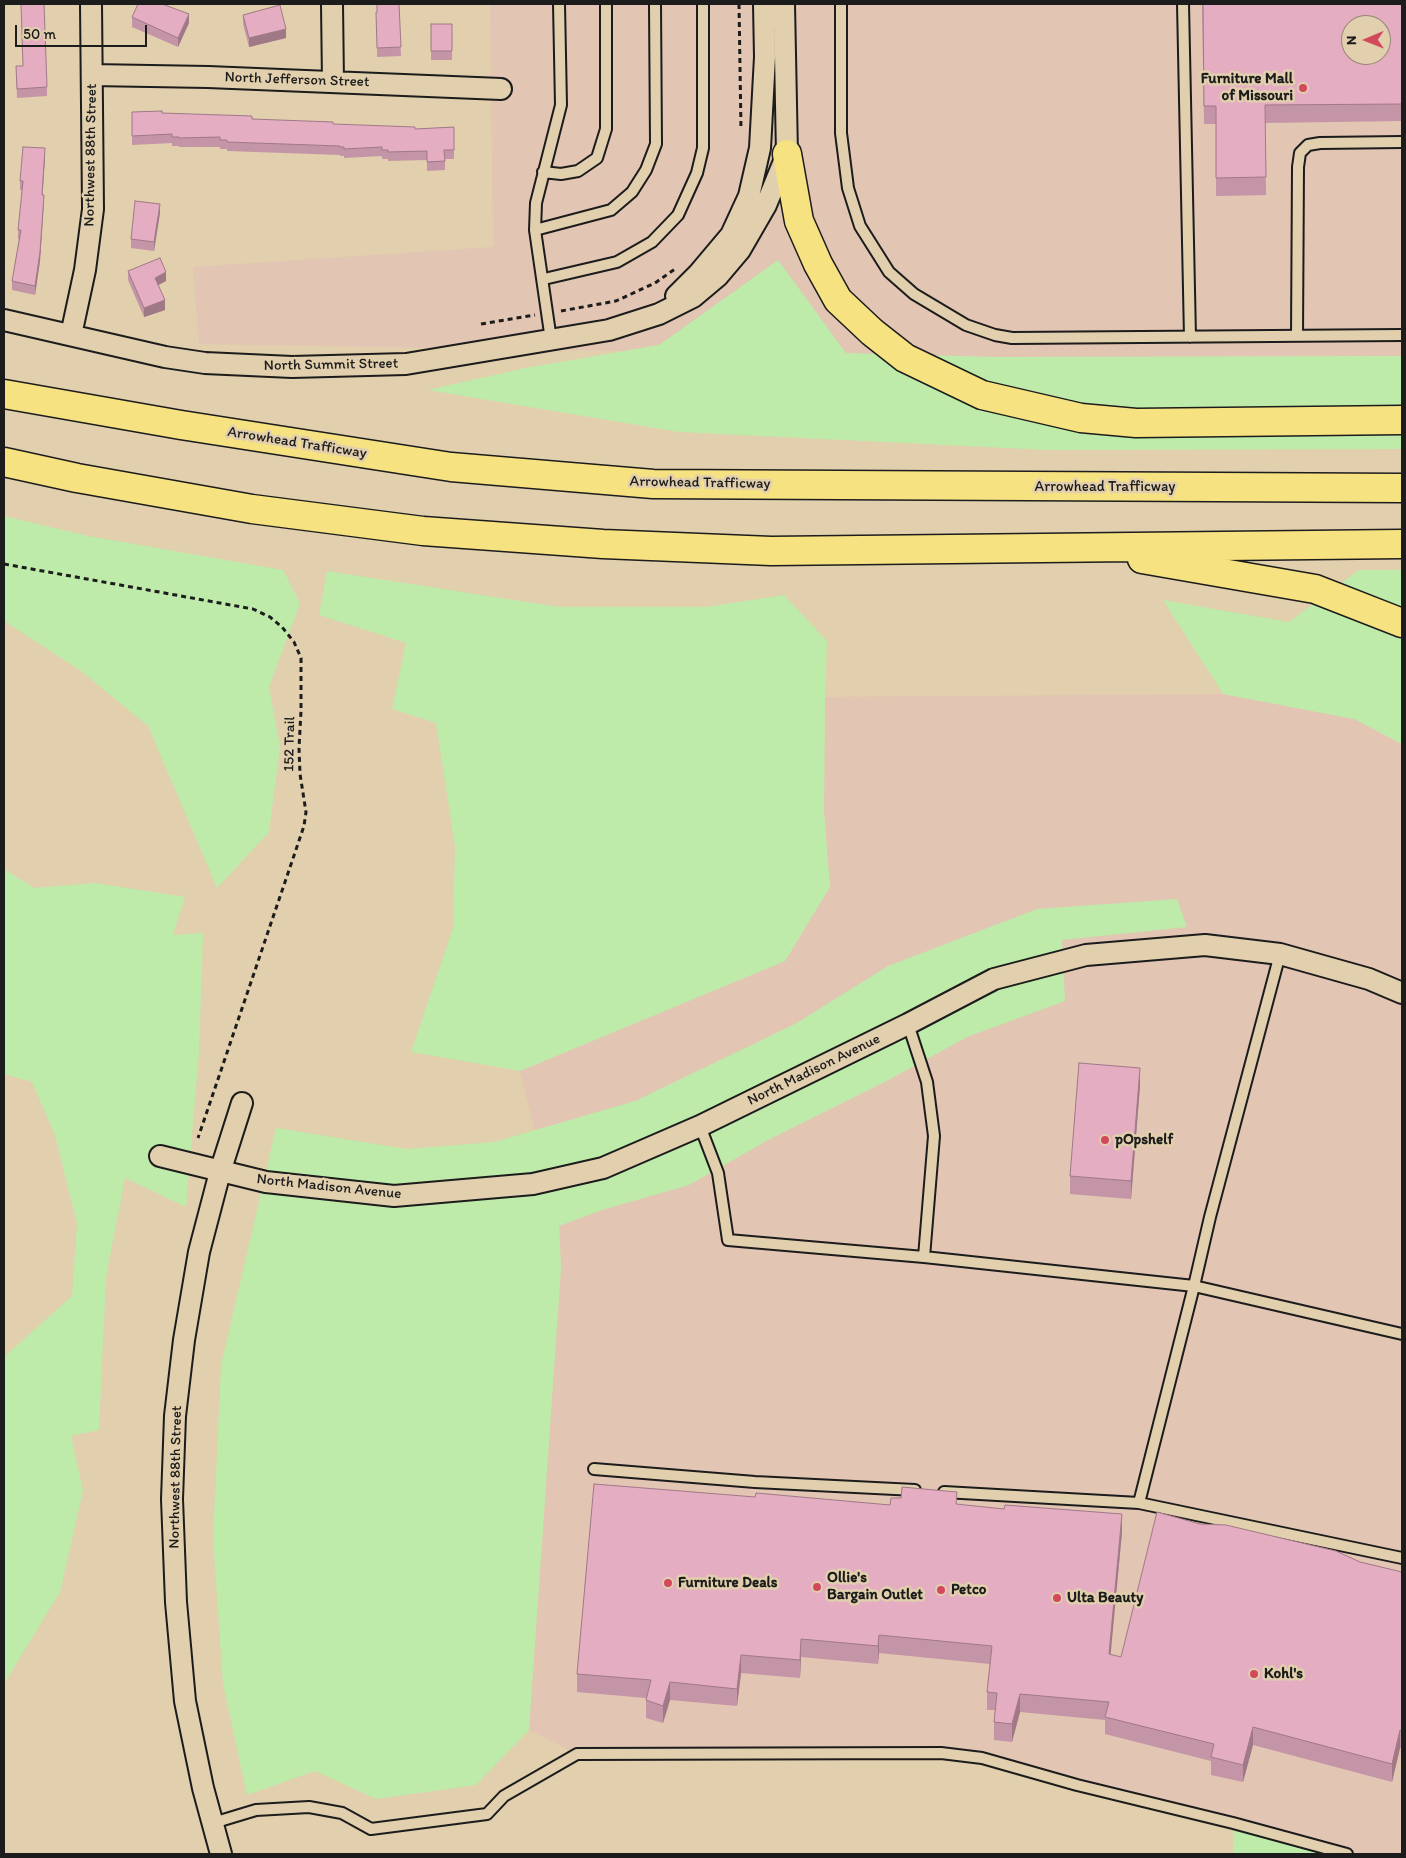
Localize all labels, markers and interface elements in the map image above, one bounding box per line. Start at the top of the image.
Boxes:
scale bar [18,15,150,47]
north arrow [1341,15,1391,65]
text: 50 m [23,25,56,43]
text: N [1343,35,1360,45]
street label: North Jefferson Street [224,68,370,92]
place label: Furniture Mall of Missouri [1201,70,1293,105]
marker: Furniture Mall of Missouri [1297,82,1309,94]
street label: Northwest 88th Street [81,83,101,227]
street label: North Summit Street [264,355,398,375]
street label: Arrowhead Trafficway [226,423,368,463]
street label: Arrowhead Trafficway [629,473,771,493]
street label: Arrowhead Trafficway [1035,478,1175,496]
street label: 152 Trail [281,716,299,772]
street label: North Madison Avenue [745,1030,883,1110]
place label: pOpshelf [1115,1131,1173,1149]
marker: pOpshelf [1099,1134,1111,1146]
street label: North Madison Avenue [256,1170,402,1204]
street label: Northwest 88th Street [166,1405,186,1549]
place label: Ollie's Bargain Outlet [827,1569,923,1604]
place label: Furniture Deals [678,1574,777,1592]
marker: Furniture Deals [662,1577,674,1589]
marker: Ollie's Bargain Outlet [811,1581,823,1593]
place label: Petco [951,1581,986,1599]
marker: Petco [935,1584,947,1596]
place label: Ulta Beauty [1067,1589,1143,1607]
marker: Ulta Beauty [1051,1592,1063,1604]
place label: Kohl's [1264,1665,1303,1683]
marker: Kohl's [1248,1668,1260,1680]

